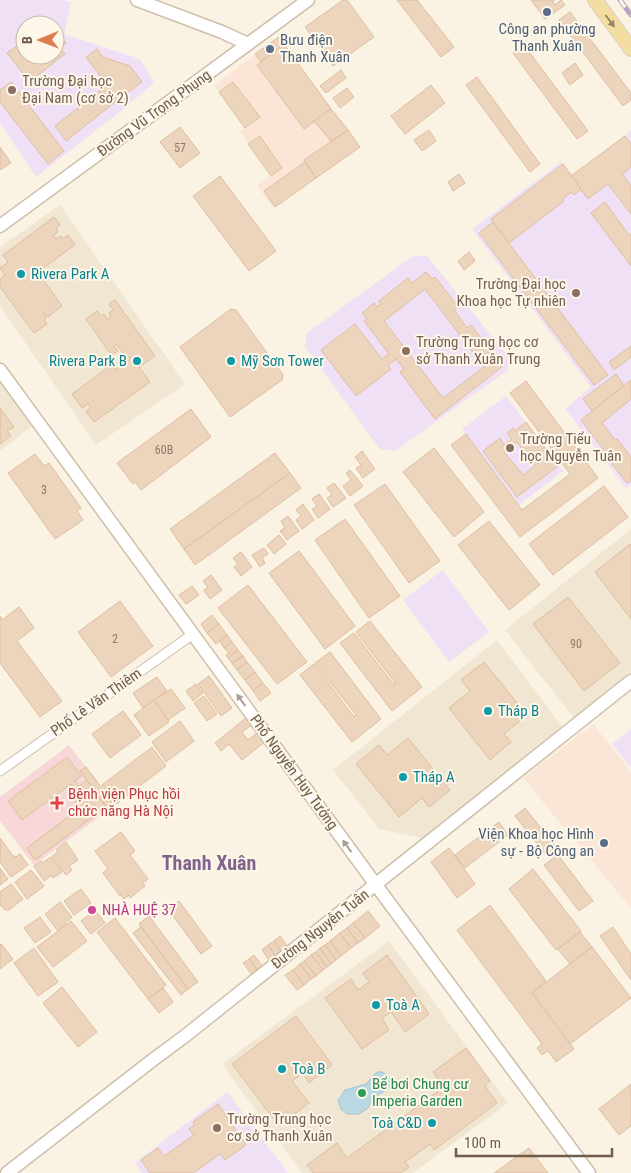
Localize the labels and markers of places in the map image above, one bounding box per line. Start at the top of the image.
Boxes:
marker: Công an phường Thanh Xuân [541,6,553,18]
place label: Công an phường Thanh Xuân [498,20,596,55]
place label: Bưu điện Thanh Xuân [280,31,350,66]
marker: Bưu điện Thanh Xuân [264,43,276,55]
place label: Trường Đại học Đại Nam (cơ sở 2) [22,72,129,107]
marker: Trường Đại học Đại Nam (cơ sở 2) [6,84,18,96]
place label: Rivera Park A [31,265,110,283]
marker: Rivera Park A [15,268,27,280]
place label: Trường Đại học Khoa học Tự nhiên [457,275,566,310]
marker: Trường Đại học Khoa học Tự nhiên [570,287,582,299]
place label: Trường Trung học cơ sở Thanh Xuân Trung [416,333,540,368]
marker: Trường Trung học cơ sở Thanh Xuân Trung [400,345,412,357]
place label: Rivera Park B [49,352,127,370]
place label: Mỹ Sơn Tower [241,352,324,370]
marker: Rivera Park B [131,355,143,367]
marker: Mỹ Sơn Tower [225,355,237,367]
place label: Trường Tiểu học Nguyễn Tuân [520,430,622,465]
marker: Trường Tiểu học Nguyễn Tuân [504,442,516,454]
place label: Tháp B [498,702,539,720]
marker: Tháp B [482,705,494,717]
place label: Tháp A [413,768,455,786]
marker: Tháp A [397,771,409,783]
place label: Bệnh viện Phục hồi chức năng Hà Nội [68,785,180,820]
marker: Bệnh viện Phục hồi chức năng Hà Nội [50,796,64,810]
place label: Viện Khoa học Hình sự - Bộ Công an [478,825,594,860]
marker: Viện Khoa học Hình sự - Bộ Công an [598,837,610,849]
place label: NHÀ HUỆ 37 [102,901,176,919]
marker: NHÀ HUỆ 37 [86,904,98,916]
place label: Toà A [386,996,420,1014]
marker: Toà A [370,999,382,1011]
place label: Toà B [292,1060,325,1078]
marker: Toà B [276,1063,288,1075]
place label: Bể bơi Chung cư Imperia Garden [372,1075,470,1110]
marker: Bể bơi Chung cư Imperia Garden [356,1087,368,1099]
place label: Trường Trung học cơ sở Thanh Xuân [227,1110,332,1145]
place label: Toà C&D [372,1114,422,1132]
marker: Toà C&D [426,1117,438,1129]
marker: Trường Trung học cơ sở Thanh Xuân [211,1122,223,1134]

